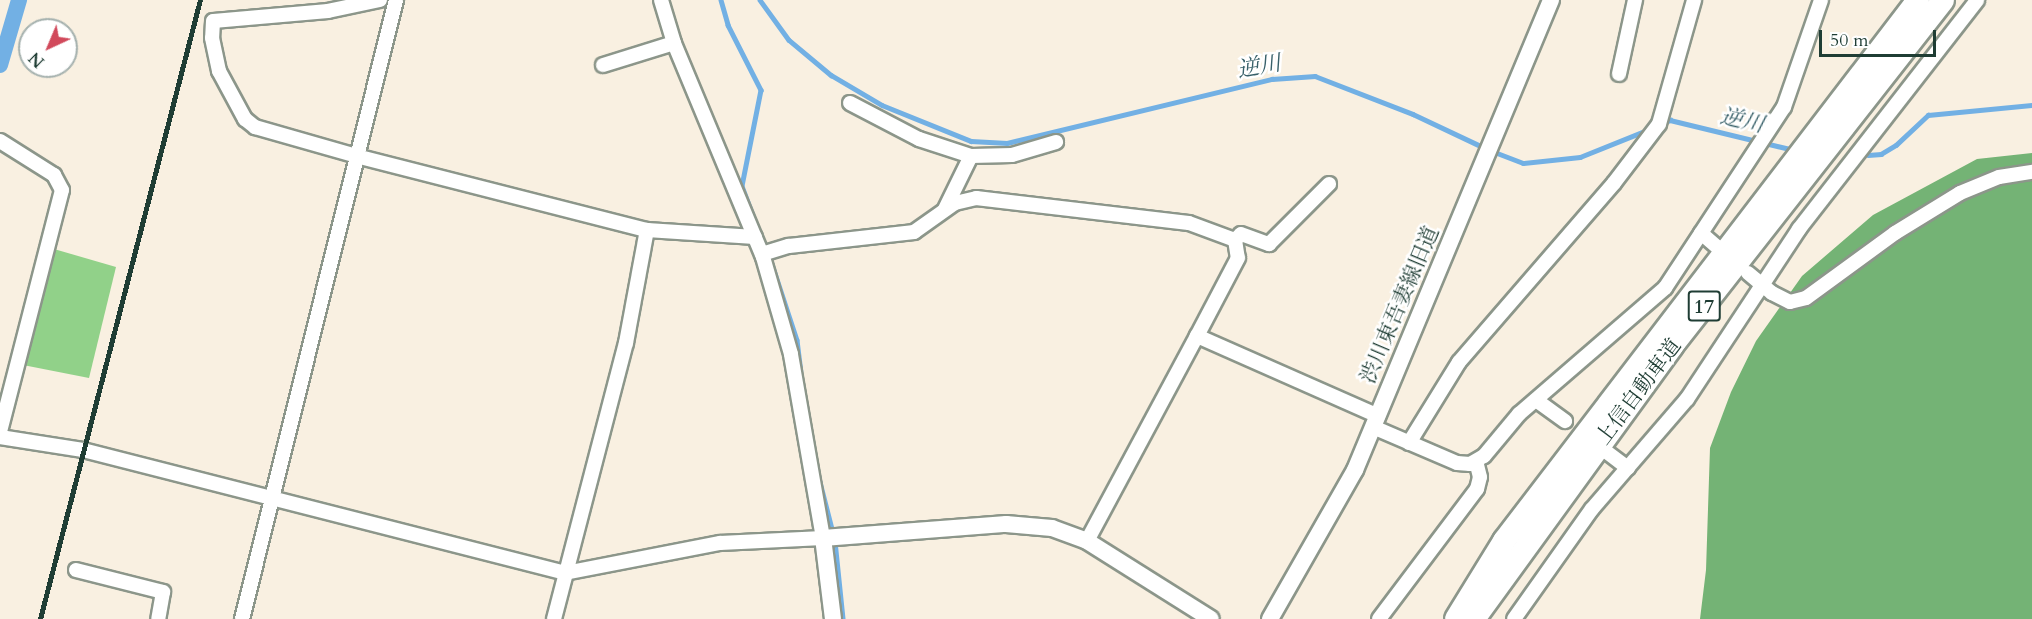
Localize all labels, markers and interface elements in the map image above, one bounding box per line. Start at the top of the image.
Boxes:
north arrow [18,18,78,78]
scale bar [1822,18,1939,56]
text: 50 m [1830,28,1869,53]
text: N [24,47,50,72]
water label: 逆川 [1235,50,1283,84]
water label: 逆川 [1718,103,1766,139]
street label: 渋川東吾妻線旧道 [1356,223,1444,387]
road number: 17 [1688,289,1720,323]
street label: 上信自動車道 [1591,334,1687,450]

